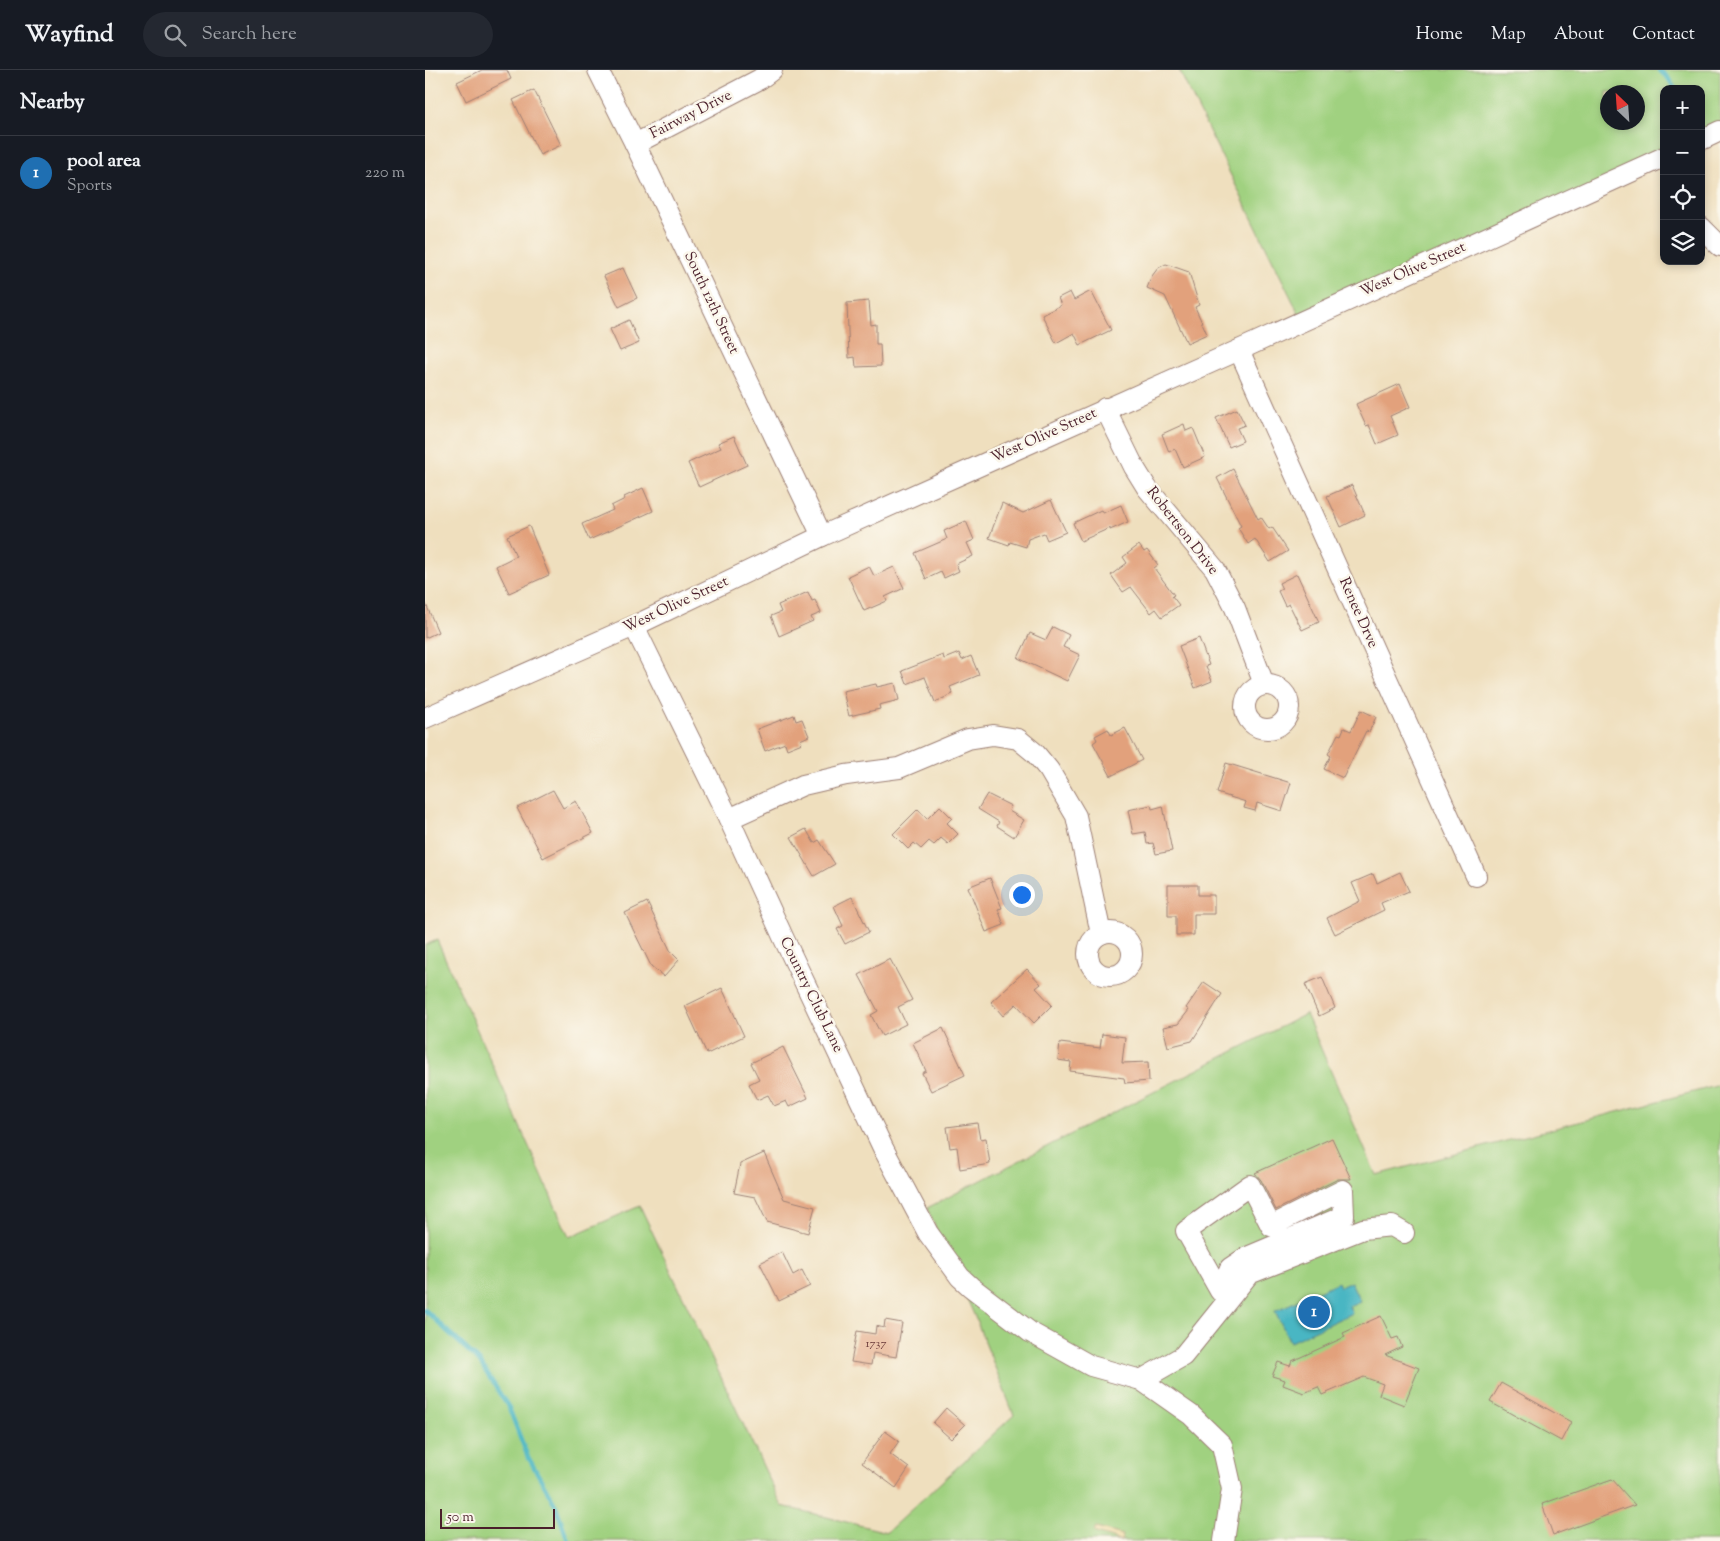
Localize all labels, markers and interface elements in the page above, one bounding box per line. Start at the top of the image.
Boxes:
search box [143,12,493,57]
text: Wayfind [25,18,113,52]
icon: search [161,21,189,49]
text: Search here [201,21,297,48]
text: Home [1416,22,1463,48]
text: Map [1491,22,1526,48]
text: About [1554,22,1604,48]
text: Contact [1632,22,1695,48]
street label: Fairway Drive [646,85,736,145]
north arrow [1600,85,1645,130]
map controls [1660,85,1705,265]
button: + [1660,85,1705,130]
text: Nearby [20,88,85,118]
button: − [1660,130,1705,175]
text: pool area [67,148,141,175]
text: 1 [33,162,39,185]
text: 220 m [365,162,405,185]
text: Sports [67,175,112,198]
button: locate [1660,175,1705,220]
button: layers [1660,220,1705,265]
street label: West Olive Street [1357,237,1469,303]
street label: South 12th Street [678,248,744,358]
street label: West Olive Street [988,403,1100,469]
street label: Robertson Drive [1141,483,1223,579]
street label: West Olive Street [620,571,732,639]
street label: Renee Drve [1333,574,1383,652]
your location [1009,882,1035,908]
street label: Country Club Lane [774,934,848,1056]
pin: 1 [1298,1293,1330,1331]
house number: 1737 [866,1335,886,1353]
scale bar [440,1506,555,1529]
text: 50 m [447,1508,474,1528]

